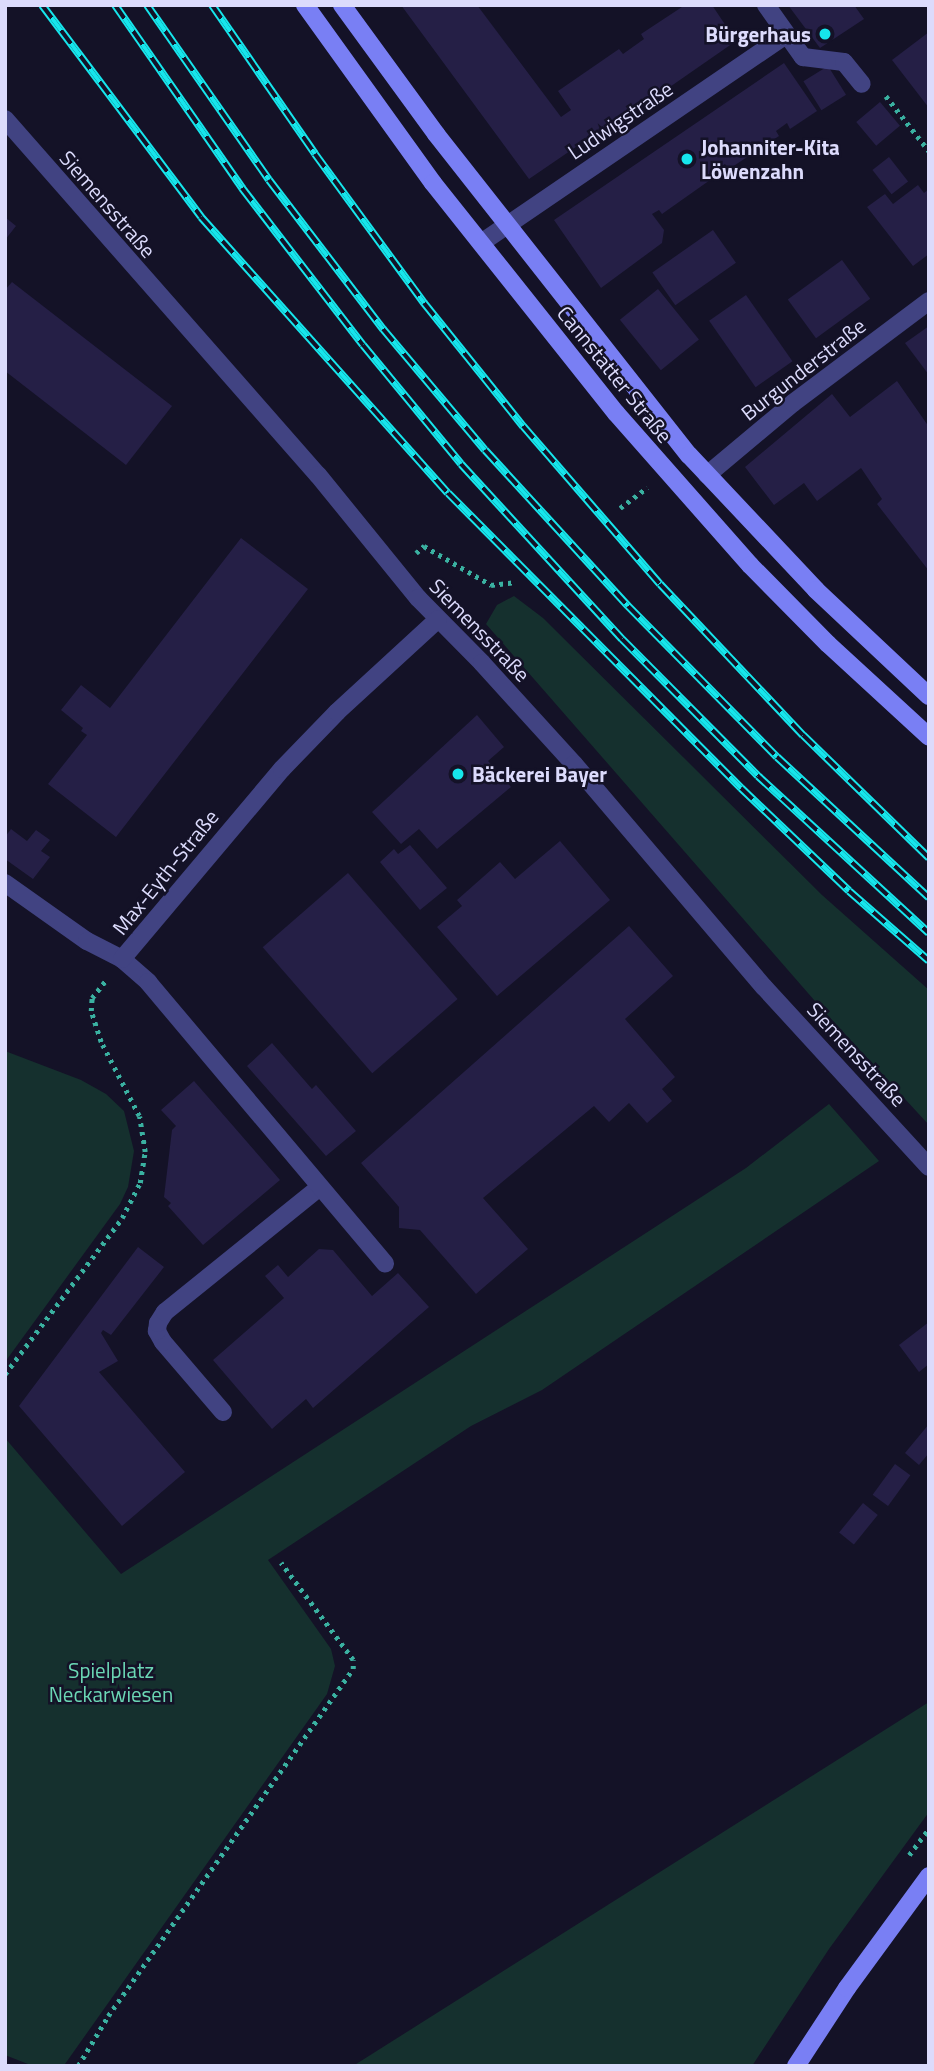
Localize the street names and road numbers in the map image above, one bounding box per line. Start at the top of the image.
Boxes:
street label: Ludwigstraße [563,76,677,164]
street label: Siemensstraße [55,145,161,263]
street label: Cannstatter Straße [552,301,678,447]
street label: Burgunderstraße [736,313,870,425]
street label: Siemensstraße [425,573,535,687]
street label: Max-Eyth-Straße [107,804,223,940]
street label: Siemensstraße [802,997,912,1111]

